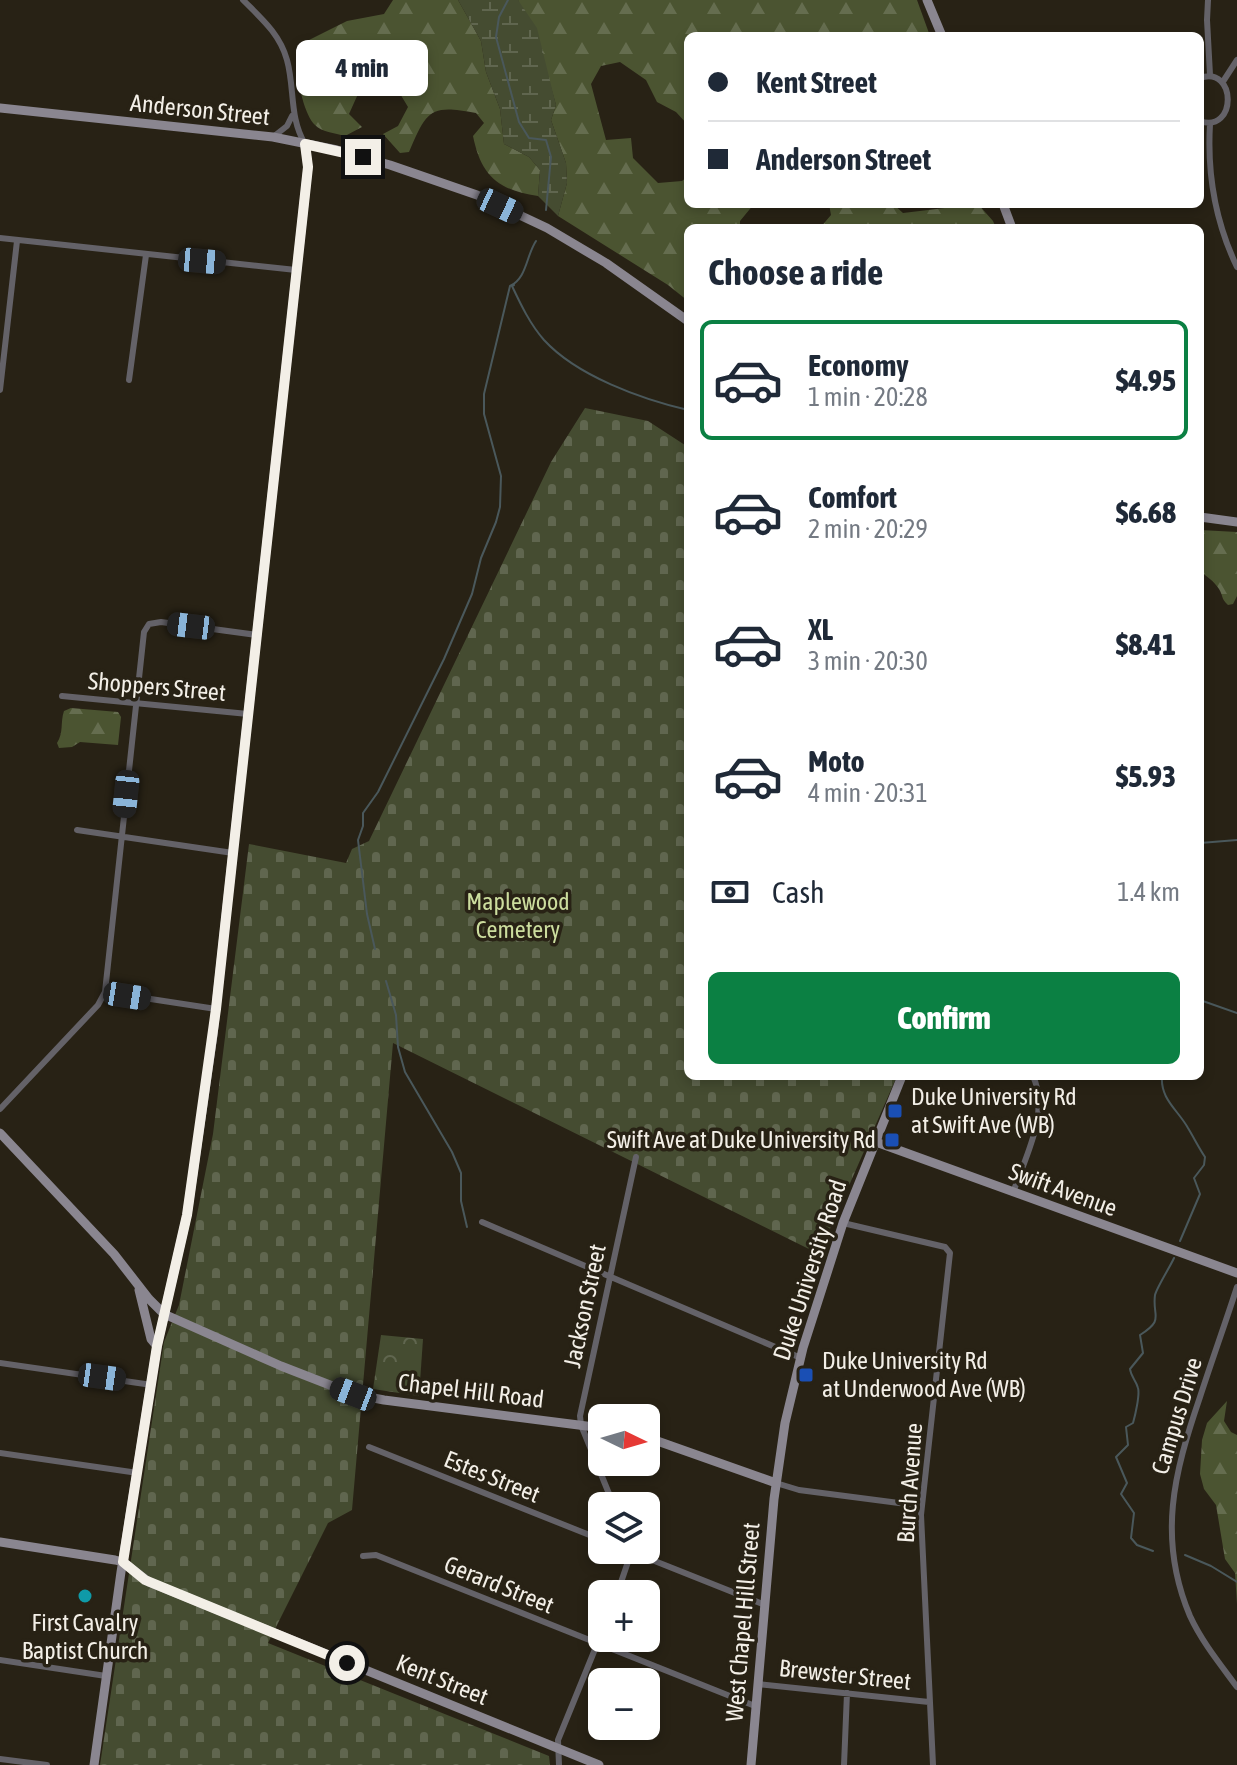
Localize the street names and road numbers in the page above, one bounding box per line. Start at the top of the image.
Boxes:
street label: Anderson Street [129,89,271,130]
street label: Shoppers Street [87,667,227,706]
street label: Swift Avenue [1005,1158,1121,1222]
street label: Duke University Road [768,1176,851,1363]
street label: Jackson Street [558,1242,611,1370]
street label: Campus Drive [1146,1354,1207,1477]
street label: Chapel Hill Road [397,1368,546,1413]
street label: Burch Avenue [892,1422,927,1544]
street label: Estes Street [440,1445,544,1508]
street label: West Chapel Hill Street [720,1521,765,1723]
street label: Gerard Street [440,1550,558,1619]
street label: Kent Street [392,1649,492,1710]
street label: Brewster Street [778,1654,912,1695]

